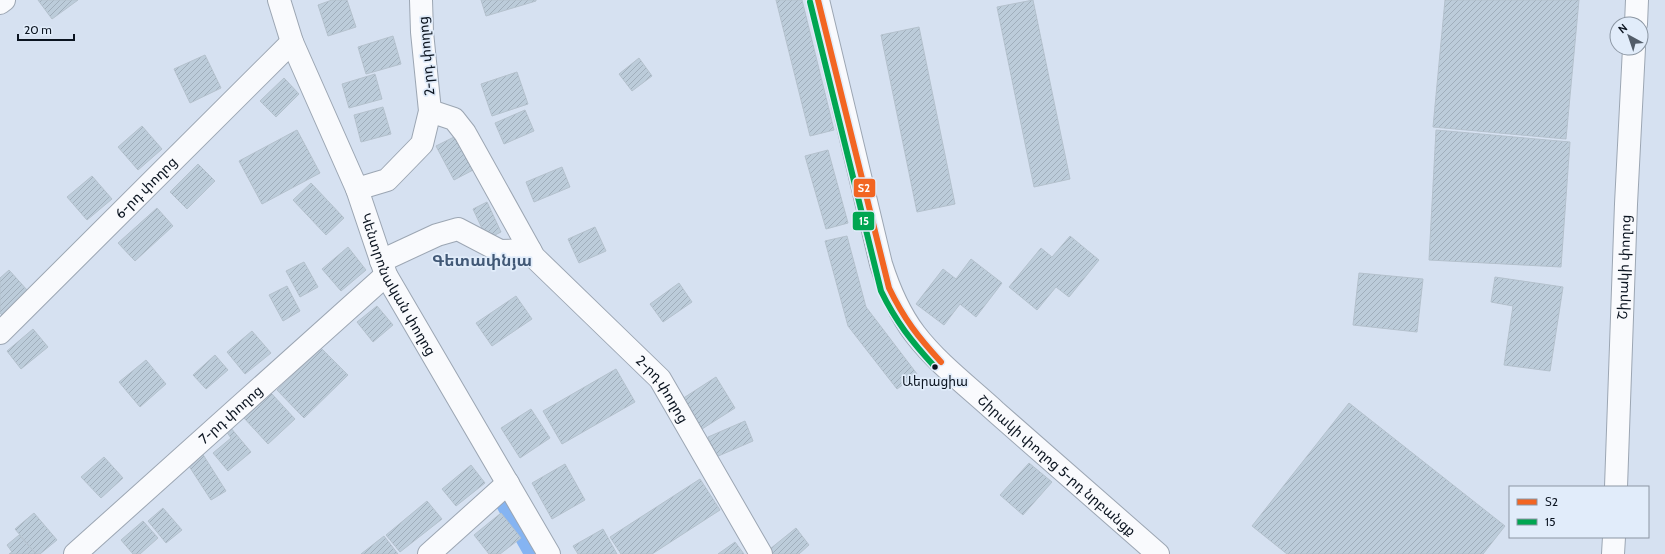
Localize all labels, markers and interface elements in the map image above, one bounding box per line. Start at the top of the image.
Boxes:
scale bar [18,16,74,42]
street label: 2-րդ փողոց [414,16,438,96]
north arrow [1609,16,1649,56]
text: N [1615,20,1630,36]
text: 20 m [24,22,52,37]
street label: 6-րդ փողոց [111,153,181,222]
line badge: Տ2 [853,178,876,198]
text: Տ2 [858,181,870,195]
street label: Կենտրոնական փողոց [357,211,440,359]
line badge: 15 [852,211,875,231]
text: 15 [859,214,869,228]
street label: Շիրակի փողոց [1613,214,1635,320]
district label: Գետափնյա [432,251,532,270]
street label: 2-րդ փողոց [632,351,693,426]
marker: Աերացիա [930,362,940,372]
place label: Աերացիա [902,373,968,389]
street label: 7-րդ փողոց [195,381,266,448]
street label: Շիրակի փողոց 5-րդ նրբանցք [974,391,1140,540]
legend [1509,486,1649,538]
text: Տ2 [1545,494,1558,509]
text: 15 [1545,514,1555,529]

